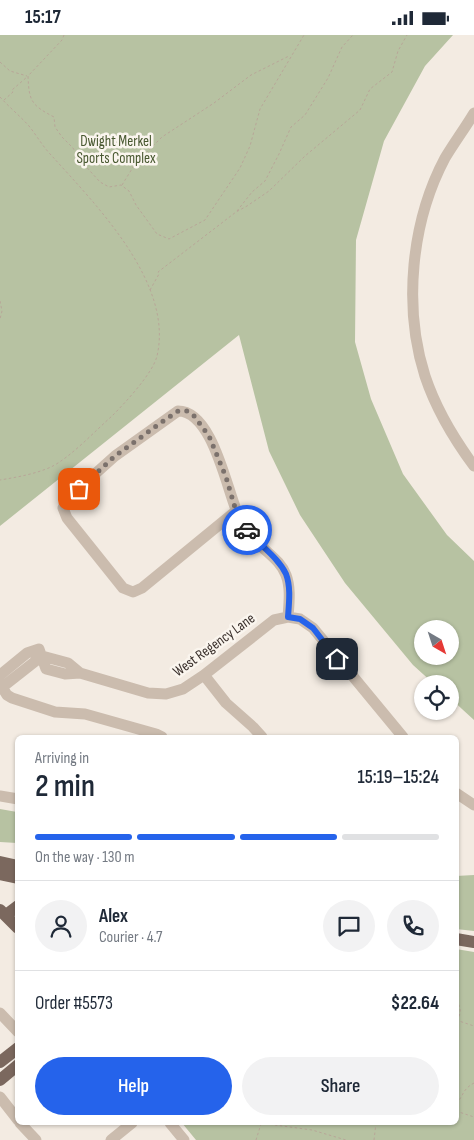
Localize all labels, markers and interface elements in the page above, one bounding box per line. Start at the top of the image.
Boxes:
text: 15:17 [25,6,61,29]
park label: Dwight Merkel Sports Complex [76,132,156,168]
pin [58,468,100,510]
icon: bag [65,475,93,503]
courier [222,505,272,555]
icon: car [233,516,261,544]
street label: West Regency Lane [169,609,259,681]
north arrow [414,620,459,665]
map controls [414,620,459,720]
pin [316,638,358,680]
icon: home [323,645,351,673]
button: locate [414,675,459,720]
text: Arriving in [35,749,89,768]
text: 15:19–15:24 [358,766,439,789]
text: 2 min [35,767,95,806]
text: On the way · 130 m [35,848,134,867]
button: person [35,900,87,952]
button: chat [323,900,375,952]
button: phone [387,900,439,952]
text: Alex [99,905,128,928]
text: Courier · 4.7 [99,928,162,947]
text: Order #5573 [35,992,113,1015]
text: $22.64 [391,992,439,1015]
button: Help [35,1057,232,1115]
button: Share [242,1057,439,1115]

